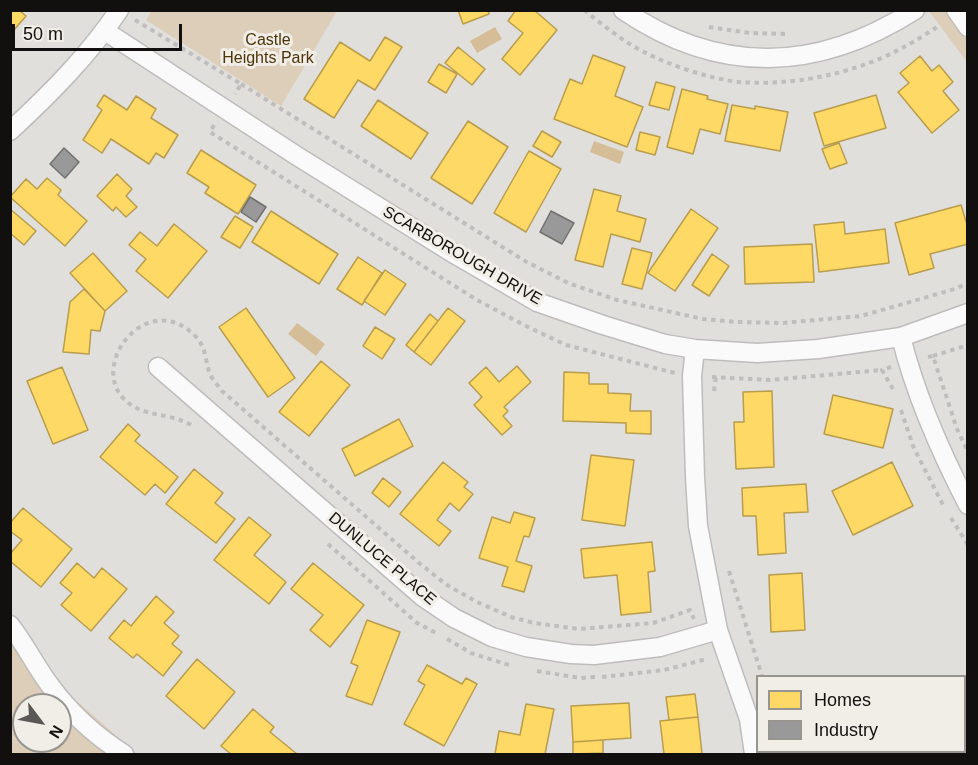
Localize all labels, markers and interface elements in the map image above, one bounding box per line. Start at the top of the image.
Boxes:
scale bar [15,12,184,50]
text: 50 m [23,24,63,44]
park label: Castle Heights Park [222,31,314,69]
street label: SCARBOROUGH DRIVE [379,203,545,309]
street label: DUNLUCE PLACE [324,508,440,610]
legend [756,675,966,753]
text: Homes [814,690,871,710]
north arrow [12,693,72,753]
text: Industry [814,720,878,740]
text: N [46,722,66,741]

